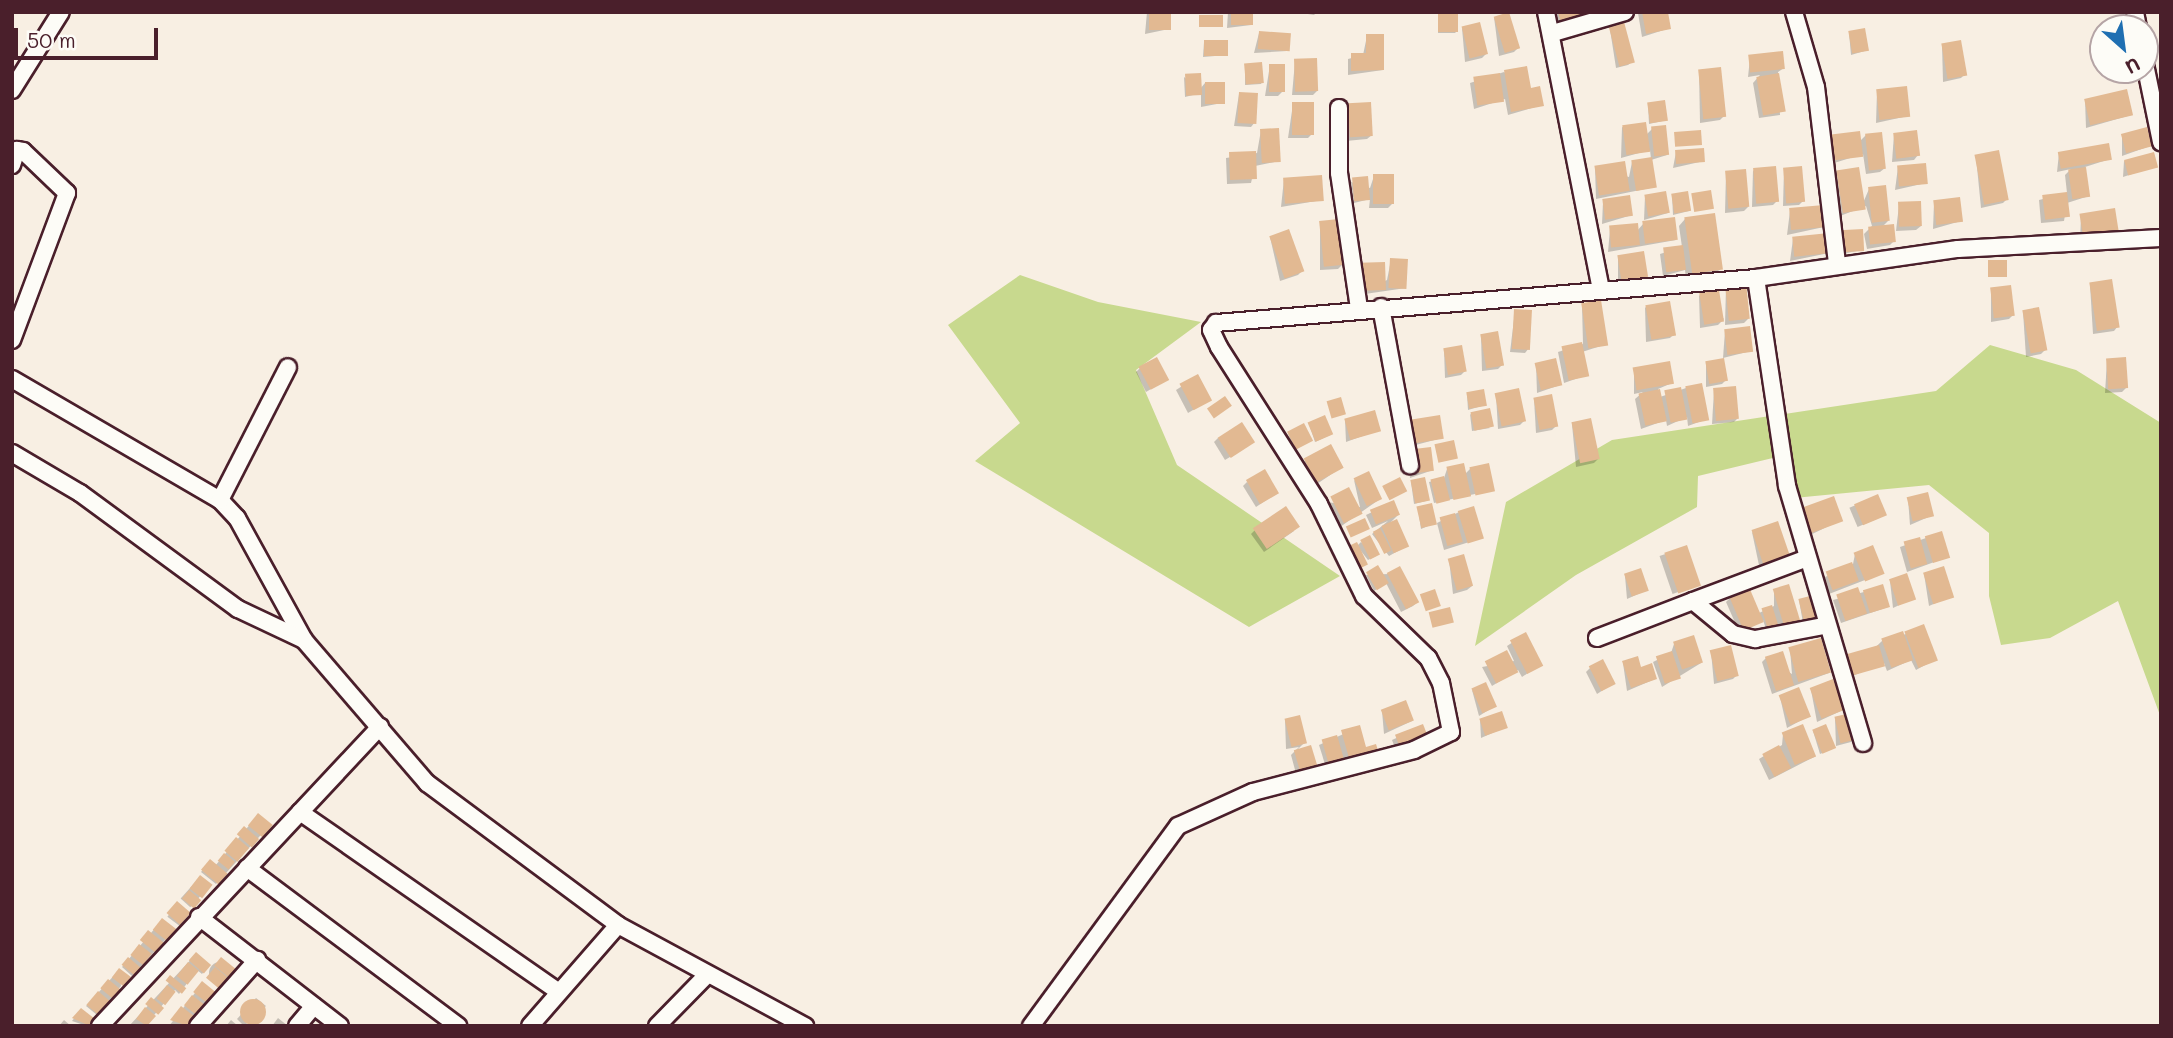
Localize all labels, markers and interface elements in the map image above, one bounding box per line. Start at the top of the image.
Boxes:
scale bar [18,14,161,58]
north arrow [2089,14,2159,84]
text: 50 m [27,26,76,53]
text: U [2121,52,2145,80]

